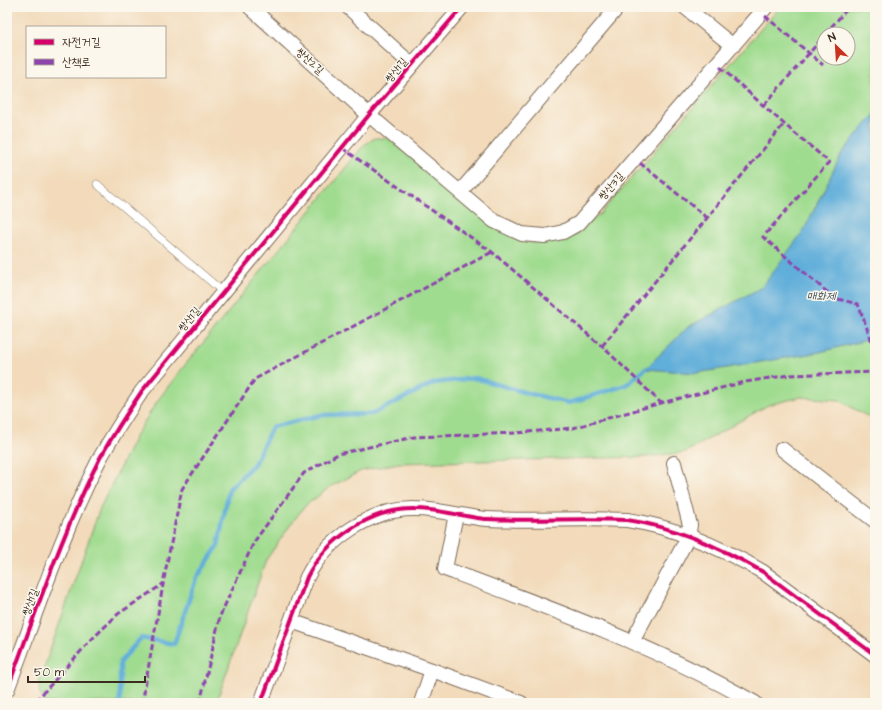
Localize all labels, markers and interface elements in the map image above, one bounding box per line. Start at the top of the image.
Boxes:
legend [26,26,166,78]
north arrow [816,26,856,66]
text: N [826,29,838,46]
text: 자전거길 [62,34,101,51]
street label: 쌍산2길 [293,44,327,78]
text: 산책로 [62,54,91,71]
street label: 쌍산1길 [381,54,411,86]
street label: 쌍산3길 [595,169,627,203]
water label: 매화제 [807,288,838,305]
street label: 쌍산1길 [174,303,204,335]
street label: 쌍산1길 [18,586,42,618]
scale bar [28,658,145,684]
text: 50 m [34,664,65,681]

